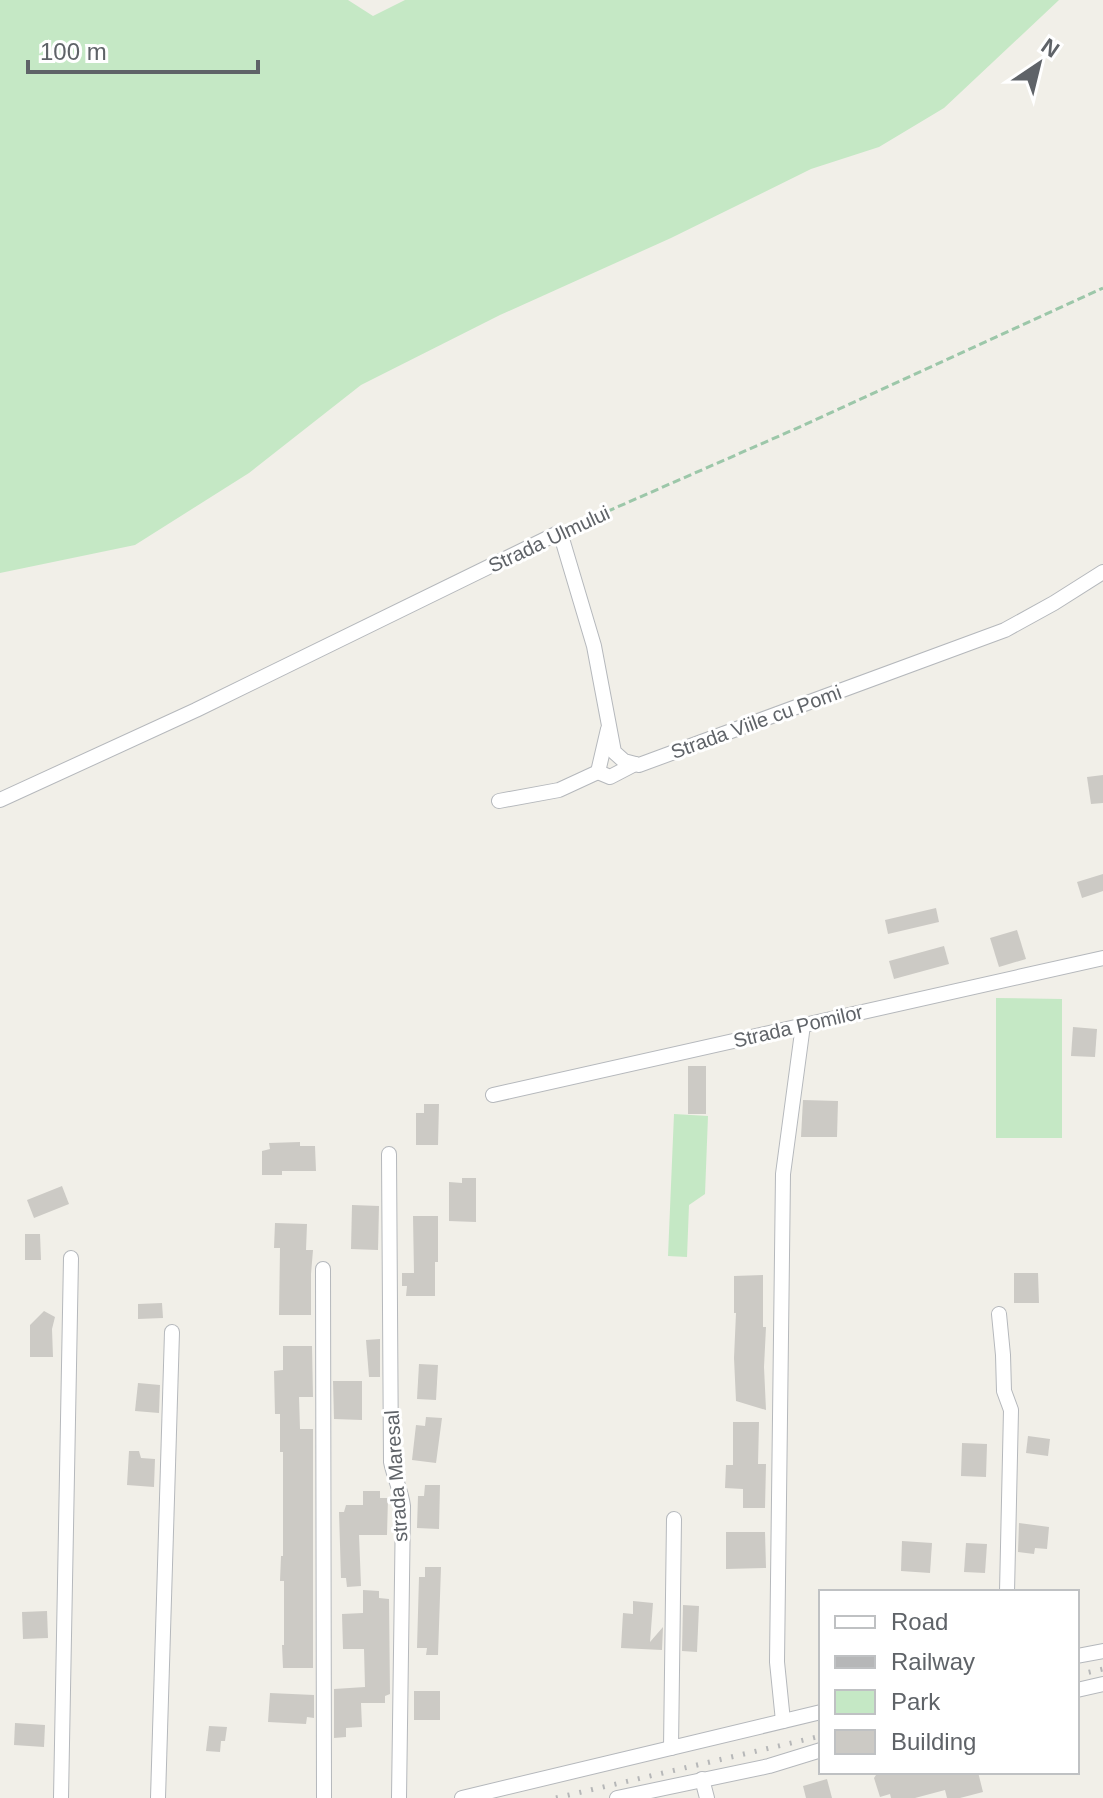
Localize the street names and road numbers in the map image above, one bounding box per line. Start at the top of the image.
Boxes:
street label: Strada Ulmului [485,501,613,577]
street label: Strada Viile cu Pomi [668,681,844,763]
street label: Strada Pomilor [731,1000,865,1052]
street label: strada Maresal [380,1409,412,1543]

